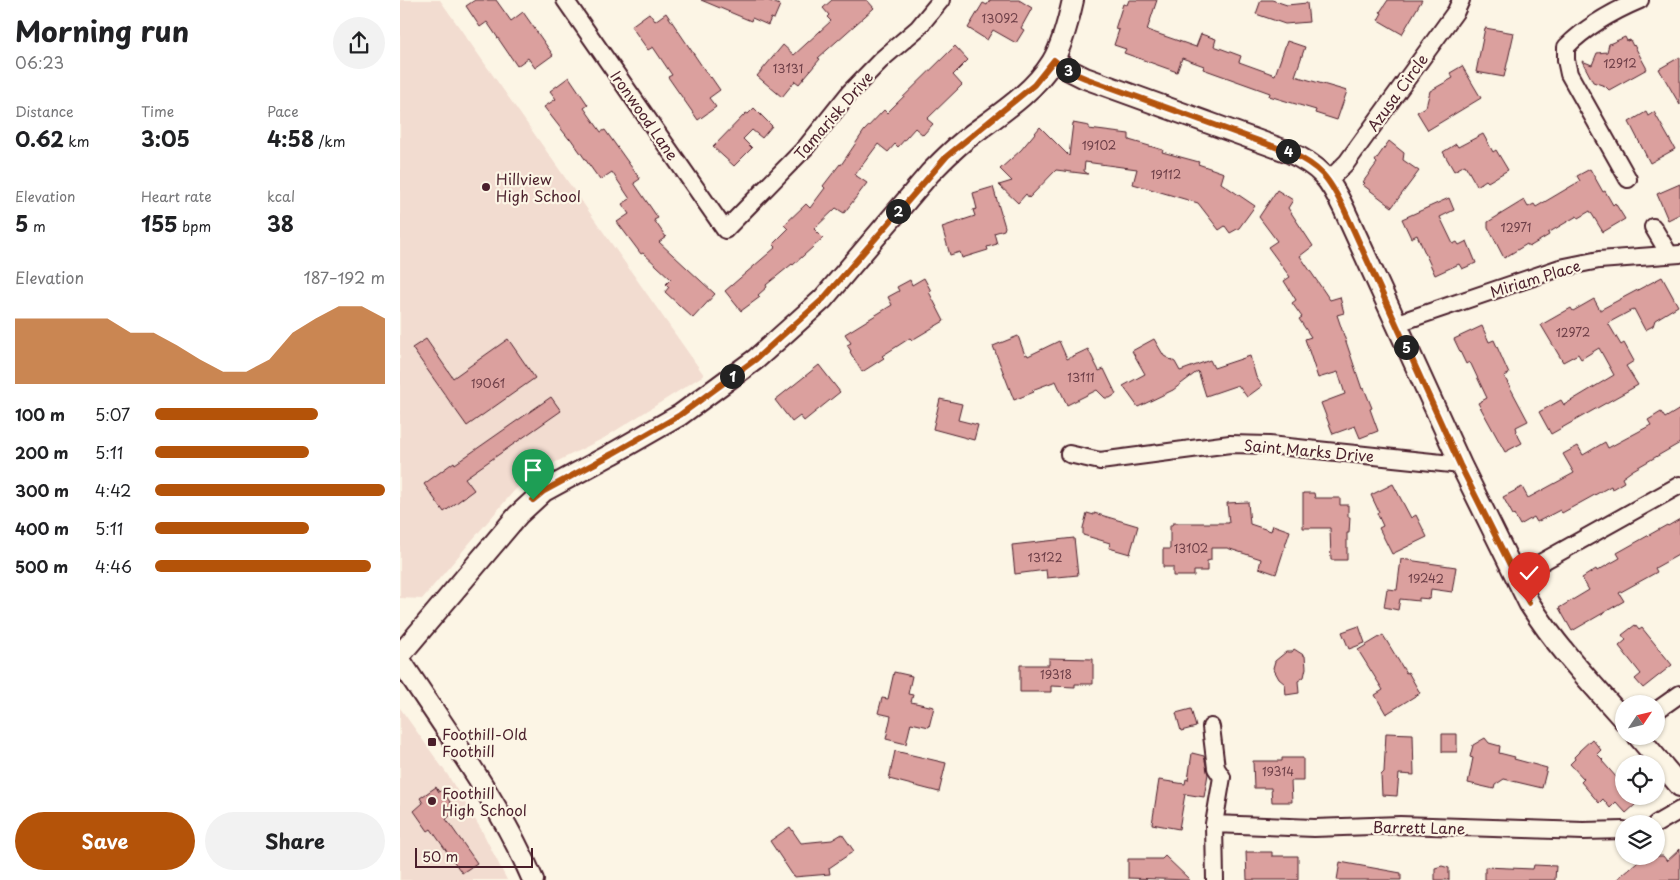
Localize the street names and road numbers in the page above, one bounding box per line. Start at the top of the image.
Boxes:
street label: Azusa Circle [1361,48,1433,136]
street label: Ironwood Lane [605,65,685,165]
street label: Tamarisk Drive [788,66,878,164]
street label: Miriam Place [1487,253,1583,303]
street label: Saint Marks Drive [1243,433,1375,467]
street label: Barrett Lane [1373,815,1465,839]

